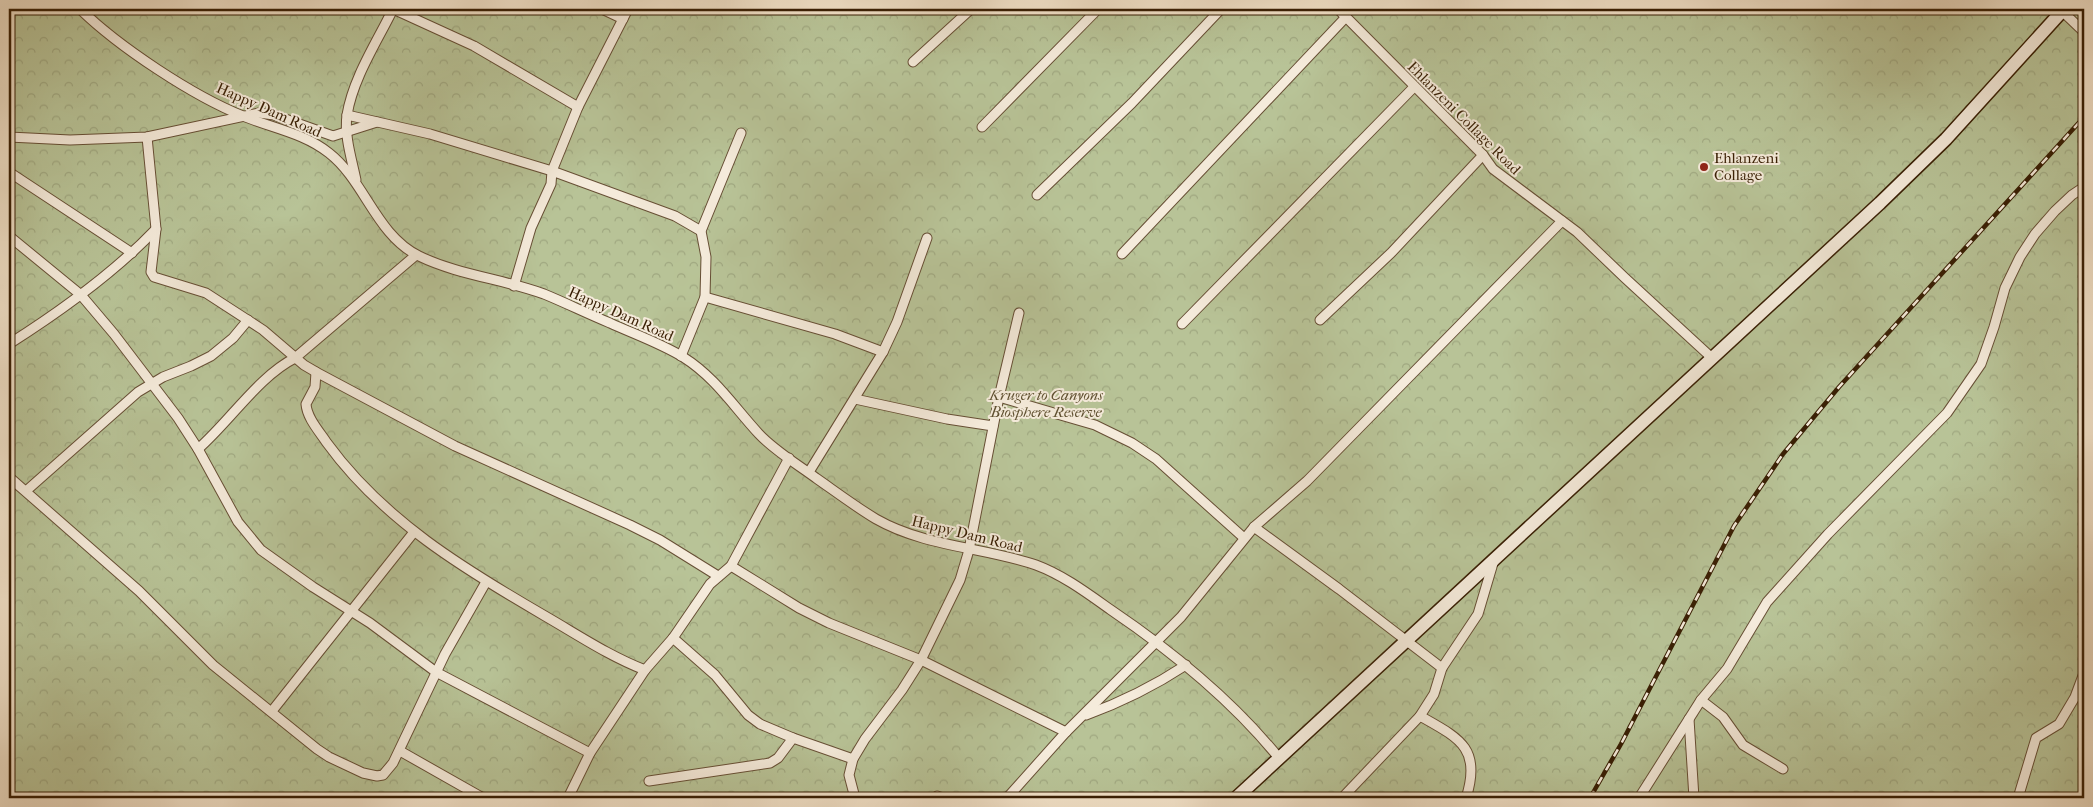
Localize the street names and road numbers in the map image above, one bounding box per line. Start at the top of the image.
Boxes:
street label: Ehlanzeni Collage Road [1404,58,1525,179]
street label: Happy Dam Road [214,79,325,142]
street label: Happy Dam Road [566,283,677,346]
street label: Happy Dam Road [910,512,1025,557]

